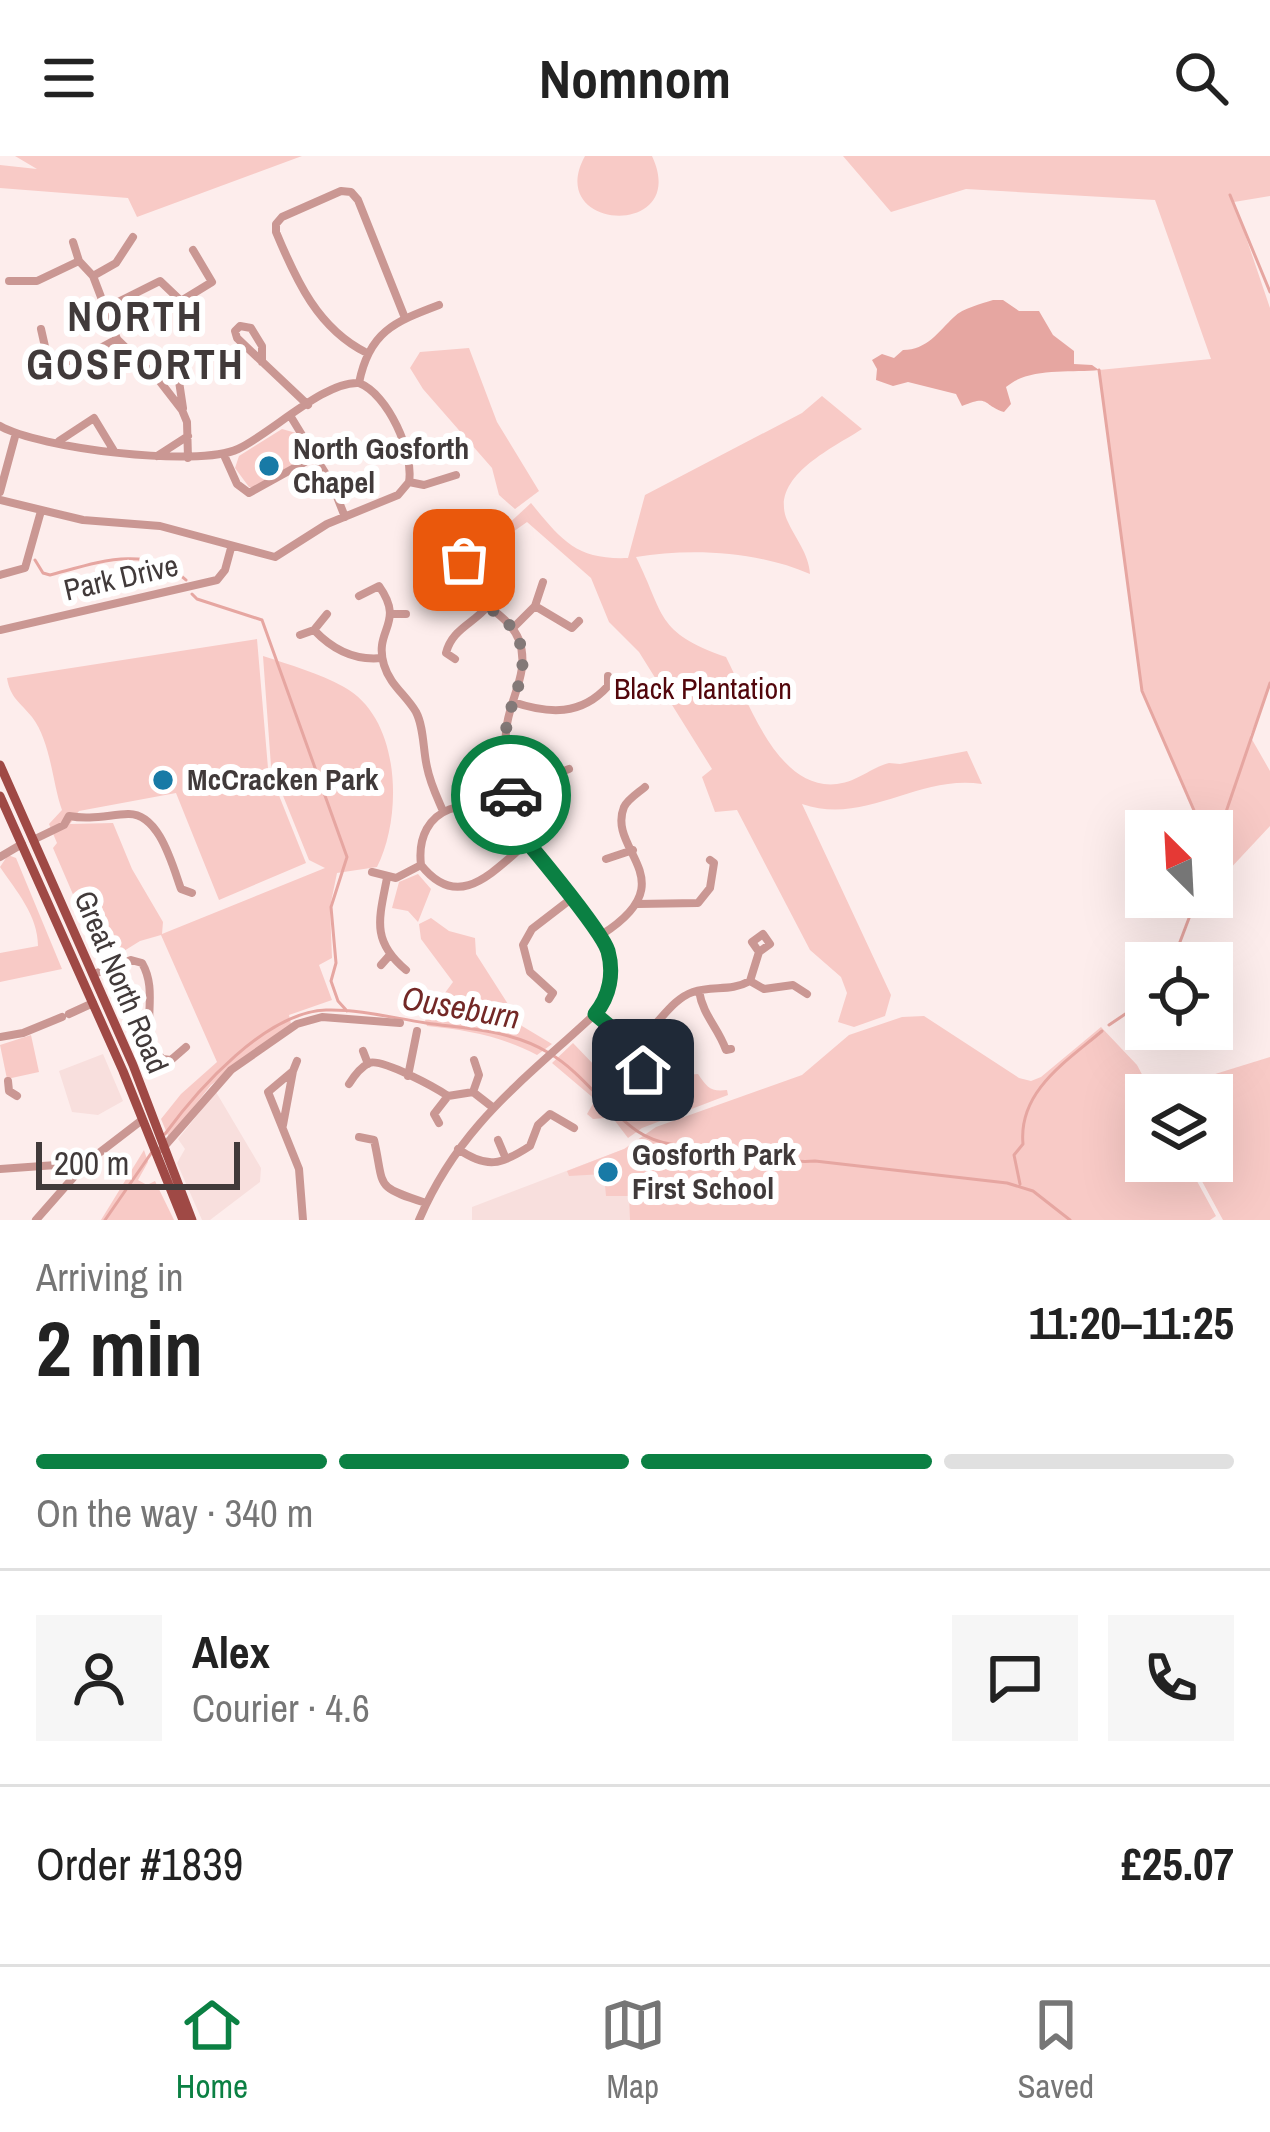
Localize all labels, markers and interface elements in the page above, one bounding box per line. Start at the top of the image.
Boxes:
text: Nomnom [539,42,731,115]
icon: menu [36,45,102,111]
icon: search [1168,45,1234,111]
district label: NORTH GOSFORTH [26,288,246,392]
place label: North Gosforth Chapel [293,428,469,502]
marker: North Gosforth Chapel [256,453,282,479]
pin [413,509,515,611]
icon: bag [431,527,497,593]
street label: Park Drive [60,544,182,610]
park label: Black Plantation [614,668,792,708]
courier [451,735,571,855]
place label: McCracken Park [187,759,379,799]
icon: car [478,762,544,828]
marker: McCracken Park [150,767,176,793]
north arrow [1125,810,1233,918]
map controls [1125,810,1233,1182]
street label: Great North Road [66,884,178,1079]
button: locate [1125,942,1233,1050]
water label: Ouseburn [399,975,523,1039]
pin [592,1019,694,1121]
icon: home [610,1037,676,1103]
button: layers [1125,1074,1233,1182]
place label: Gosforth Park First School [632,1134,796,1208]
scale bar [36,1136,240,1189]
text: 200 m [54,1141,129,1185]
marker: Gosforth Park First School [595,1159,621,1185]
text: Arriving in [36,1251,184,1303]
text: 11:20–11:25 [1029,1292,1234,1353]
text: 2 min [36,1295,203,1400]
text: On the way · 340 m [36,1487,313,1539]
button: person [36,1615,162,1741]
button: chat [952,1615,1078,1741]
button: phone [1108,1615,1234,1741]
text: Alex [192,1621,270,1682]
text: Courier · 4.6 [192,1682,370,1734]
text: Order #1839 [36,1833,243,1894]
text: £25.07 [1121,1833,1234,1894]
tab: Home [176,1992,248,2108]
tab: Map [600,1992,666,2108]
tab: Saved [1017,1992,1094,2108]

